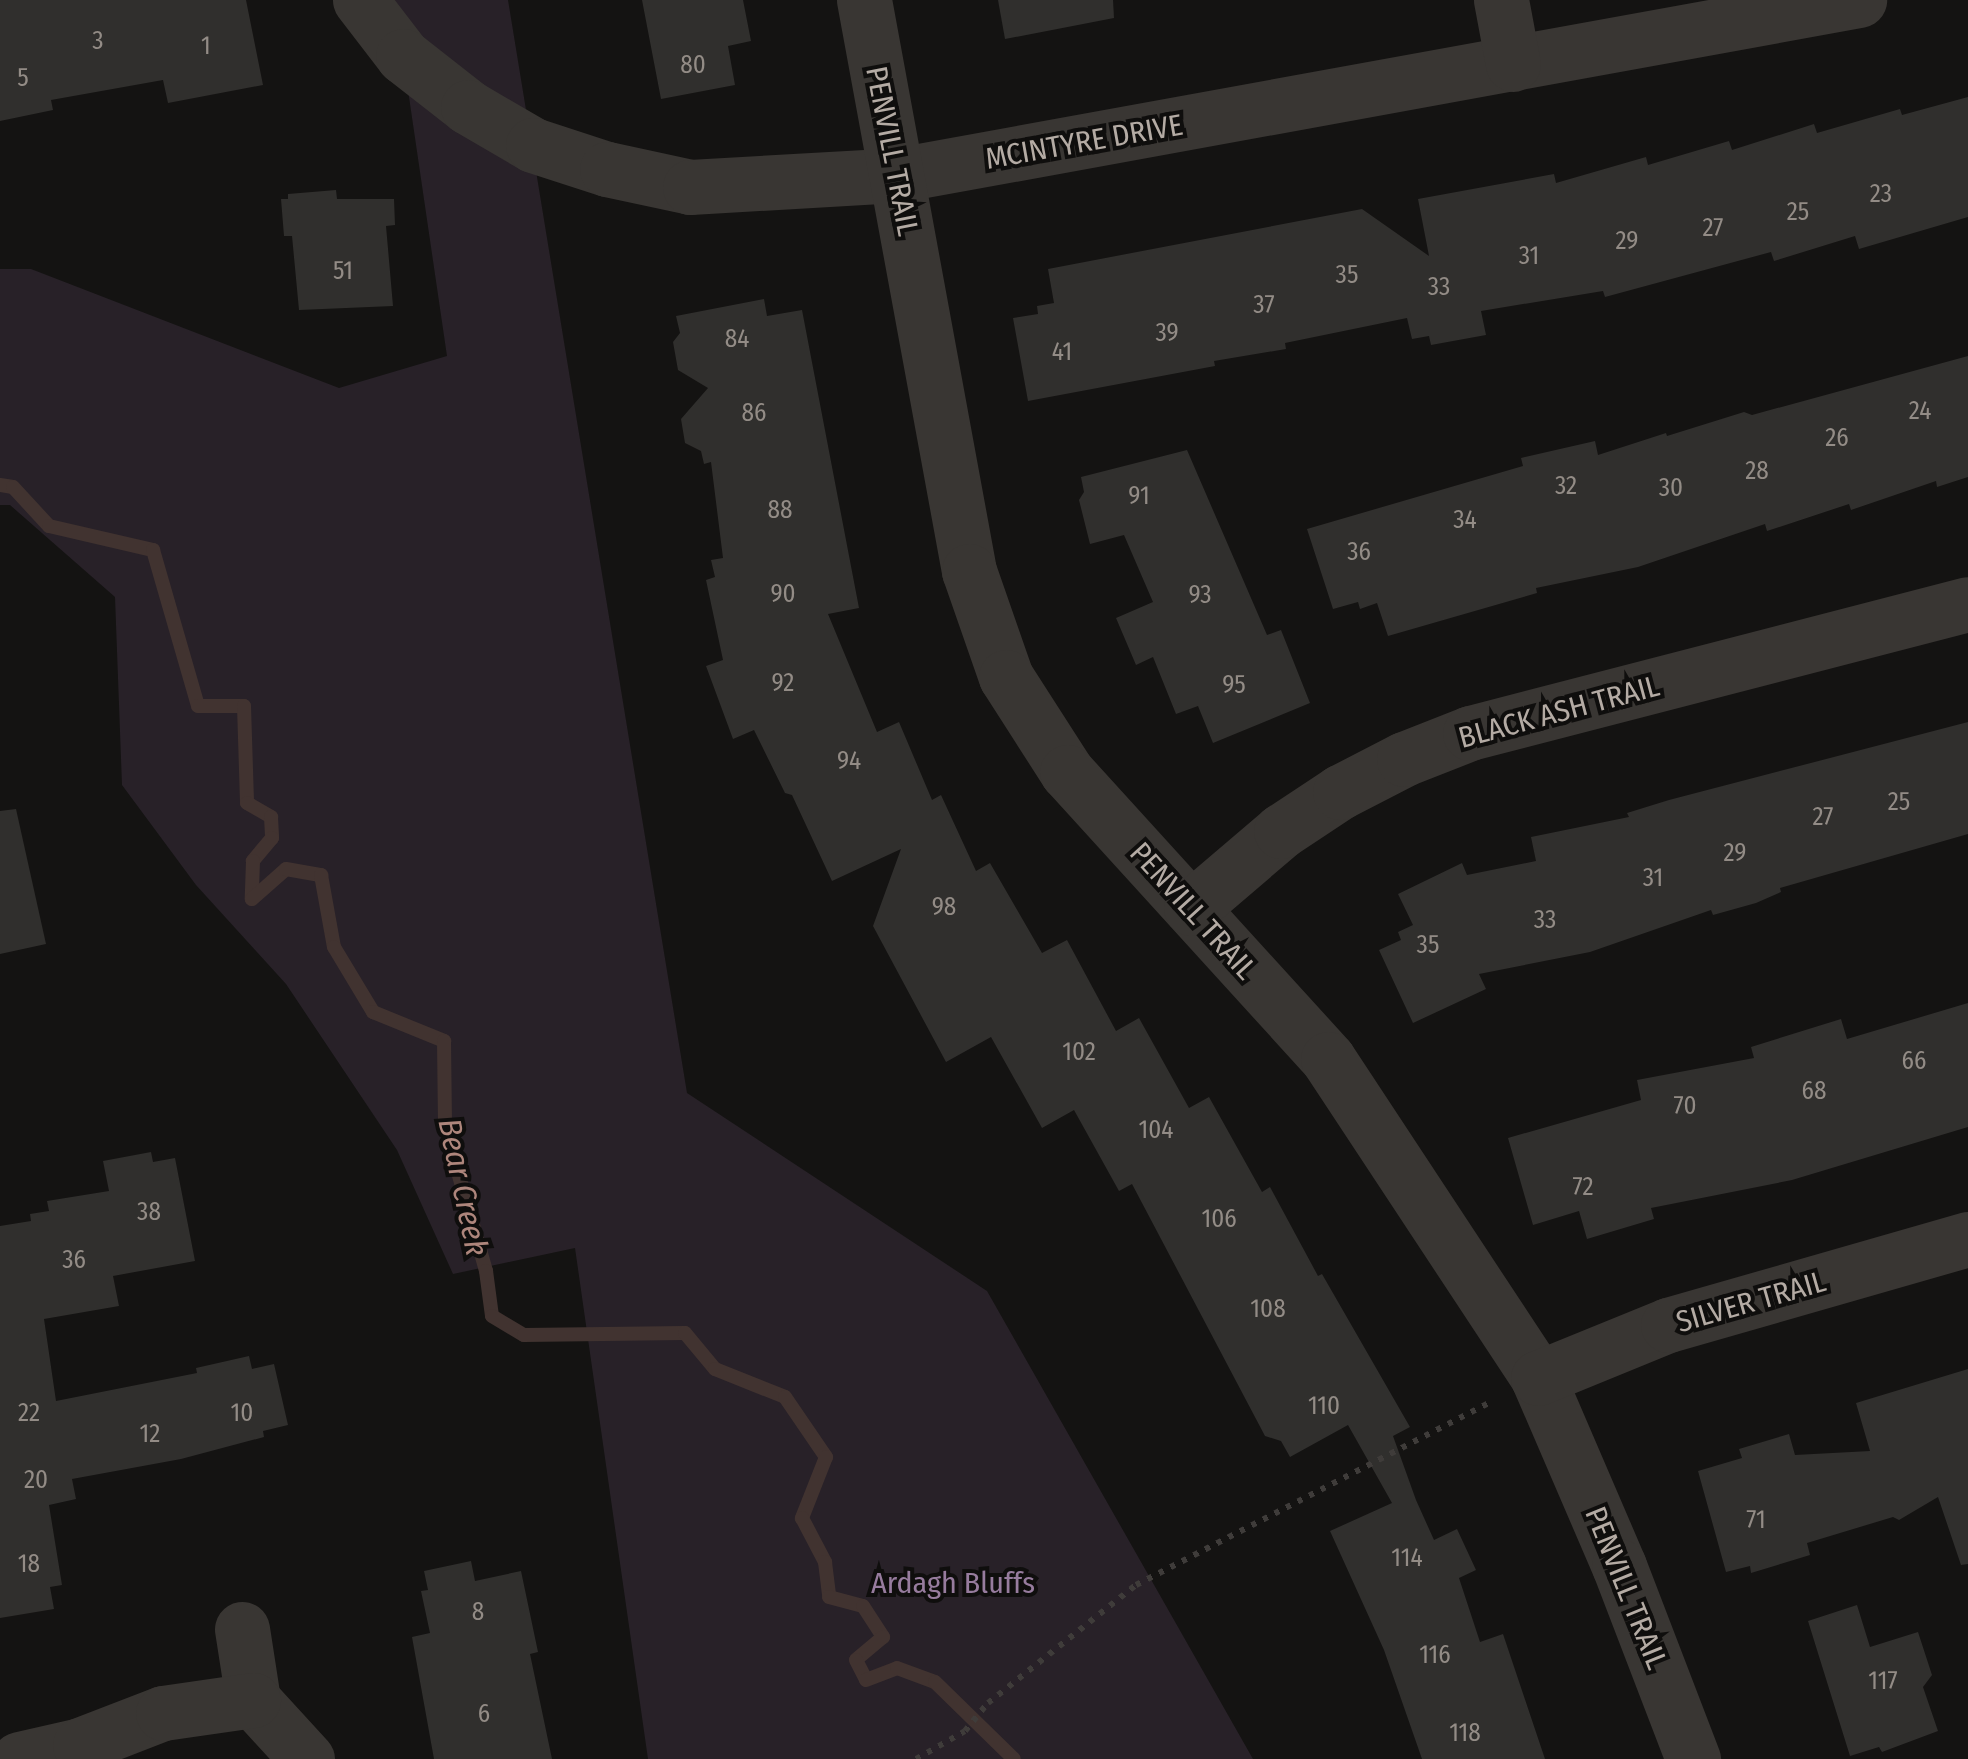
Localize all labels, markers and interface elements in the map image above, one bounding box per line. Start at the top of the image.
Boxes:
house number: 3 [92,26,104,56]
house number: 1 [201,31,211,61]
house number: 80 [680,50,706,80]
house number: 5 [17,63,29,93]
street label: PENVILL TRAIL [858,63,926,239]
street label: MCINTYRE DRIVE [983,107,1185,177]
house number: 23 [1870,179,1892,209]
house number: 25 [1787,197,1809,227]
house number: 27 [1703,213,1723,243]
house number: 29 [1616,226,1638,256]
house number: 31 [1519,241,1539,271]
house number: 51 [333,256,353,286]
house number: 35 [1336,260,1358,290]
house number: 33 [1428,272,1450,302]
house number: 37 [1253,290,1275,320]
house number: 39 [1155,318,1179,348]
house number: 84 [725,324,749,354]
house number: 41 [1052,337,1072,367]
house number: 24 [1909,396,1931,426]
house number: 86 [742,398,766,428]
house number: 26 [1825,423,1849,453]
house number: 28 [1745,456,1769,486]
house number: 32 [1555,471,1577,501]
house number: 30 [1659,473,1683,503]
house number: 91 [1128,481,1150,511]
house number: 88 [768,495,792,525]
house number: 34 [1453,505,1477,535]
house number: 36 [1347,537,1371,567]
house number: 90 [770,579,796,609]
house number: 93 [1189,580,1211,610]
house number: 92 [772,668,794,698]
street label: BLACK ASH TRAIL [1455,668,1663,756]
house number: 95 [1222,670,1246,700]
house number: 94 [837,746,861,776]
house number: 25 [1888,787,1910,817]
house number: 27 [1813,802,1833,832]
street label: PENVILL TRAIL [1122,835,1264,987]
house number: 29 [1724,838,1746,868]
house number: 31 [1643,863,1663,893]
house number: 98 [932,892,956,922]
house number: 33 [1534,905,1556,935]
house number: 35 [1417,930,1439,960]
house number: 102 [1062,1037,1096,1067]
house number: 66 [1902,1046,1926,1076]
house number: 68 [1802,1076,1826,1106]
house number: 70 [1674,1091,1696,1121]
water label: Bear Creek [430,1115,496,1259]
house number: 104 [1139,1115,1173,1145]
house number: 72 [1573,1172,1593,1202]
house number: 38 [137,1197,161,1227]
house number: 106 [1201,1204,1237,1234]
house number: 36 [62,1245,86,1275]
street label: SILVER TRAIL [1672,1263,1830,1341]
house number: 108 [1250,1294,1286,1324]
house number: 110 [1308,1391,1340,1421]
house number: 22 [18,1398,40,1428]
house number: 10 [231,1398,253,1428]
house number: 12 [140,1419,160,1449]
house number: 20 [24,1465,48,1495]
street label: PENVILL TRAIL [1577,1502,1675,1674]
house number: 71 [1746,1505,1766,1535]
house number: 114 [1391,1543,1423,1573]
house number: 18 [18,1549,40,1579]
park label: Ardagh Bluffs [871,1565,1035,1601]
house number: 8 [472,1597,484,1627]
house number: 116 [1419,1640,1451,1670]
house number: 117 [1868,1666,1898,1696]
house number: 6 [478,1699,490,1729]
house number: 118 [1449,1718,1481,1748]

